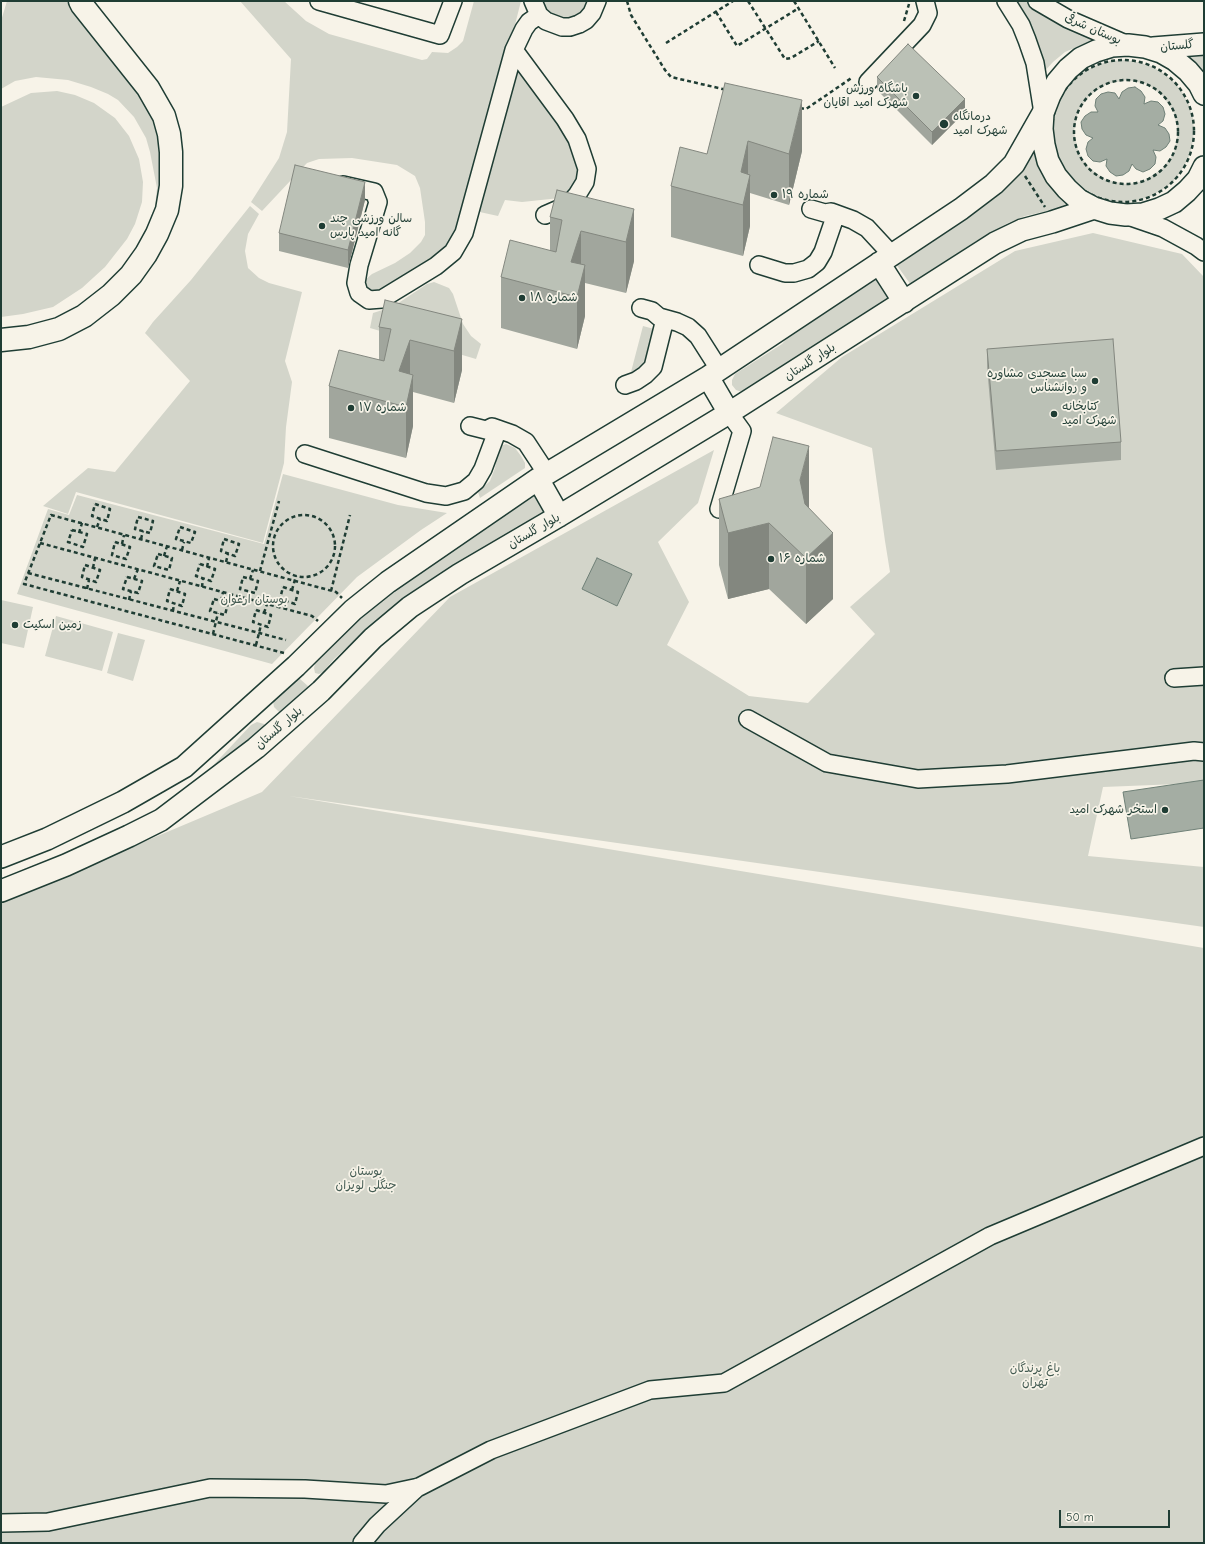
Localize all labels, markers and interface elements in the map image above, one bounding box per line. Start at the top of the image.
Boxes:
street label: بوستان شرقی [1063,10,1123,48]
street label: گلستان [1160,37,1194,55]
place label: باشگاه ورزش شهرک امید اقایان [824,82,908,110]
marker: باشگاه ورزش شهرک امید اقایان [911,91,921,101]
place label: درمانگاه شهرک امید [953,110,1008,138]
marker: درمانگاه شهرک امید [938,118,950,130]
place label: شماره ۱۹ [782,188,829,202]
marker: شماره ۱۹ [769,190,779,200]
place label: سالن ورزشی چند گانه امید پارس [330,212,412,240]
marker: سالن ورزشی چند گانه امید پارس [317,221,327,231]
place label: شماره ۱۸ [530,291,578,305]
marker: شماره ۱۸ [517,293,527,303]
street label: بلوار گلستان [782,340,838,384]
place label: سبا عسجدی مشاوره و روانشناس [987,367,1087,395]
marker: سبا عسجدی مشاوره و روانشناس [1090,376,1100,386]
place label: کتابخانه شهرک امید [1062,400,1117,428]
place label: شماره ۱۷ [359,401,407,415]
marker: شماره ۱۷ [346,403,356,413]
marker: کتابخانه شهرک امید [1049,409,1059,419]
street label: بلوار گلستان [505,510,563,552]
place label: شماره ۱۶ [779,552,825,566]
marker: شماره ۱۶ [766,554,776,564]
park label: بوستان ارغوان [221,593,287,607]
place label: زمین اسکیت [23,618,82,632]
marker: زمین اسکیت [10,620,20,630]
street label: بلوار گلستان [252,704,306,752]
place label: استخر شهرک امید [1069,803,1157,817]
marker: استخر شهرک امید [1160,805,1170,815]
park label: بوستان جنگلی لویزان [336,1165,396,1193]
park label: باغ پرندگان تهران [1010,1362,1060,1390]
scale bar [1061,1502,1172,1528]
text: 50 m [1066,1510,1094,1524]

